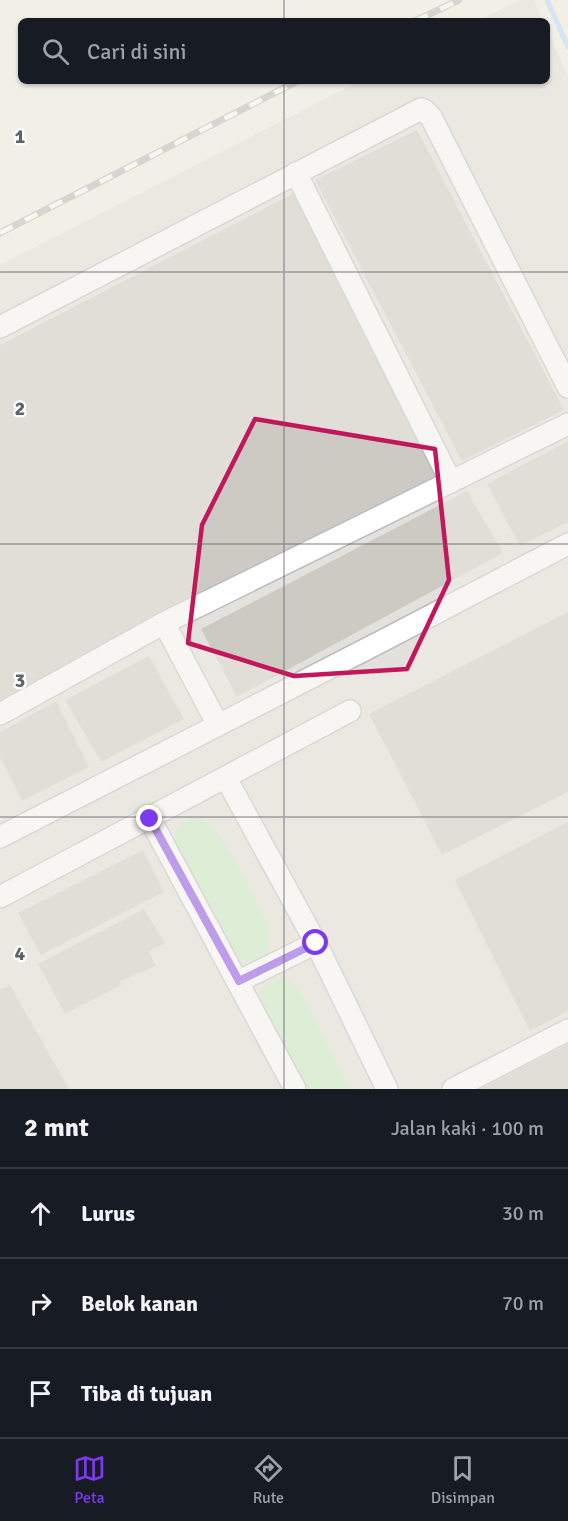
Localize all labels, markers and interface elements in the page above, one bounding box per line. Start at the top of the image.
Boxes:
search box [18,18,550,84]
icon: search [39,35,72,68]
text: Cari di sini [87,38,187,65]
text: 1 [15,124,26,149]
text: 2 [15,396,25,421]
text: 3 [15,668,25,693]
route end [136,805,162,831]
route start [302,929,328,955]
text: 4 [15,941,26,966]
text: 2 mnt [24,1112,89,1144]
text: Jalan kaki · 100 m [391,1116,544,1141]
icon: ahead [24,1197,57,1230]
text: Lurus [81,1200,135,1227]
text: 30 m [502,1201,544,1226]
icon: right [24,1287,57,1320]
text: Belok kanan [81,1290,198,1317]
text: 70 m [502,1291,544,1316]
icon: arrive [24,1377,57,1410]
text: Tiba di tujuan [81,1380,212,1407]
tab: Peta [73,1452,106,1508]
tab: Rute [252,1452,285,1508]
tab: Disimpan [431,1452,495,1508]

